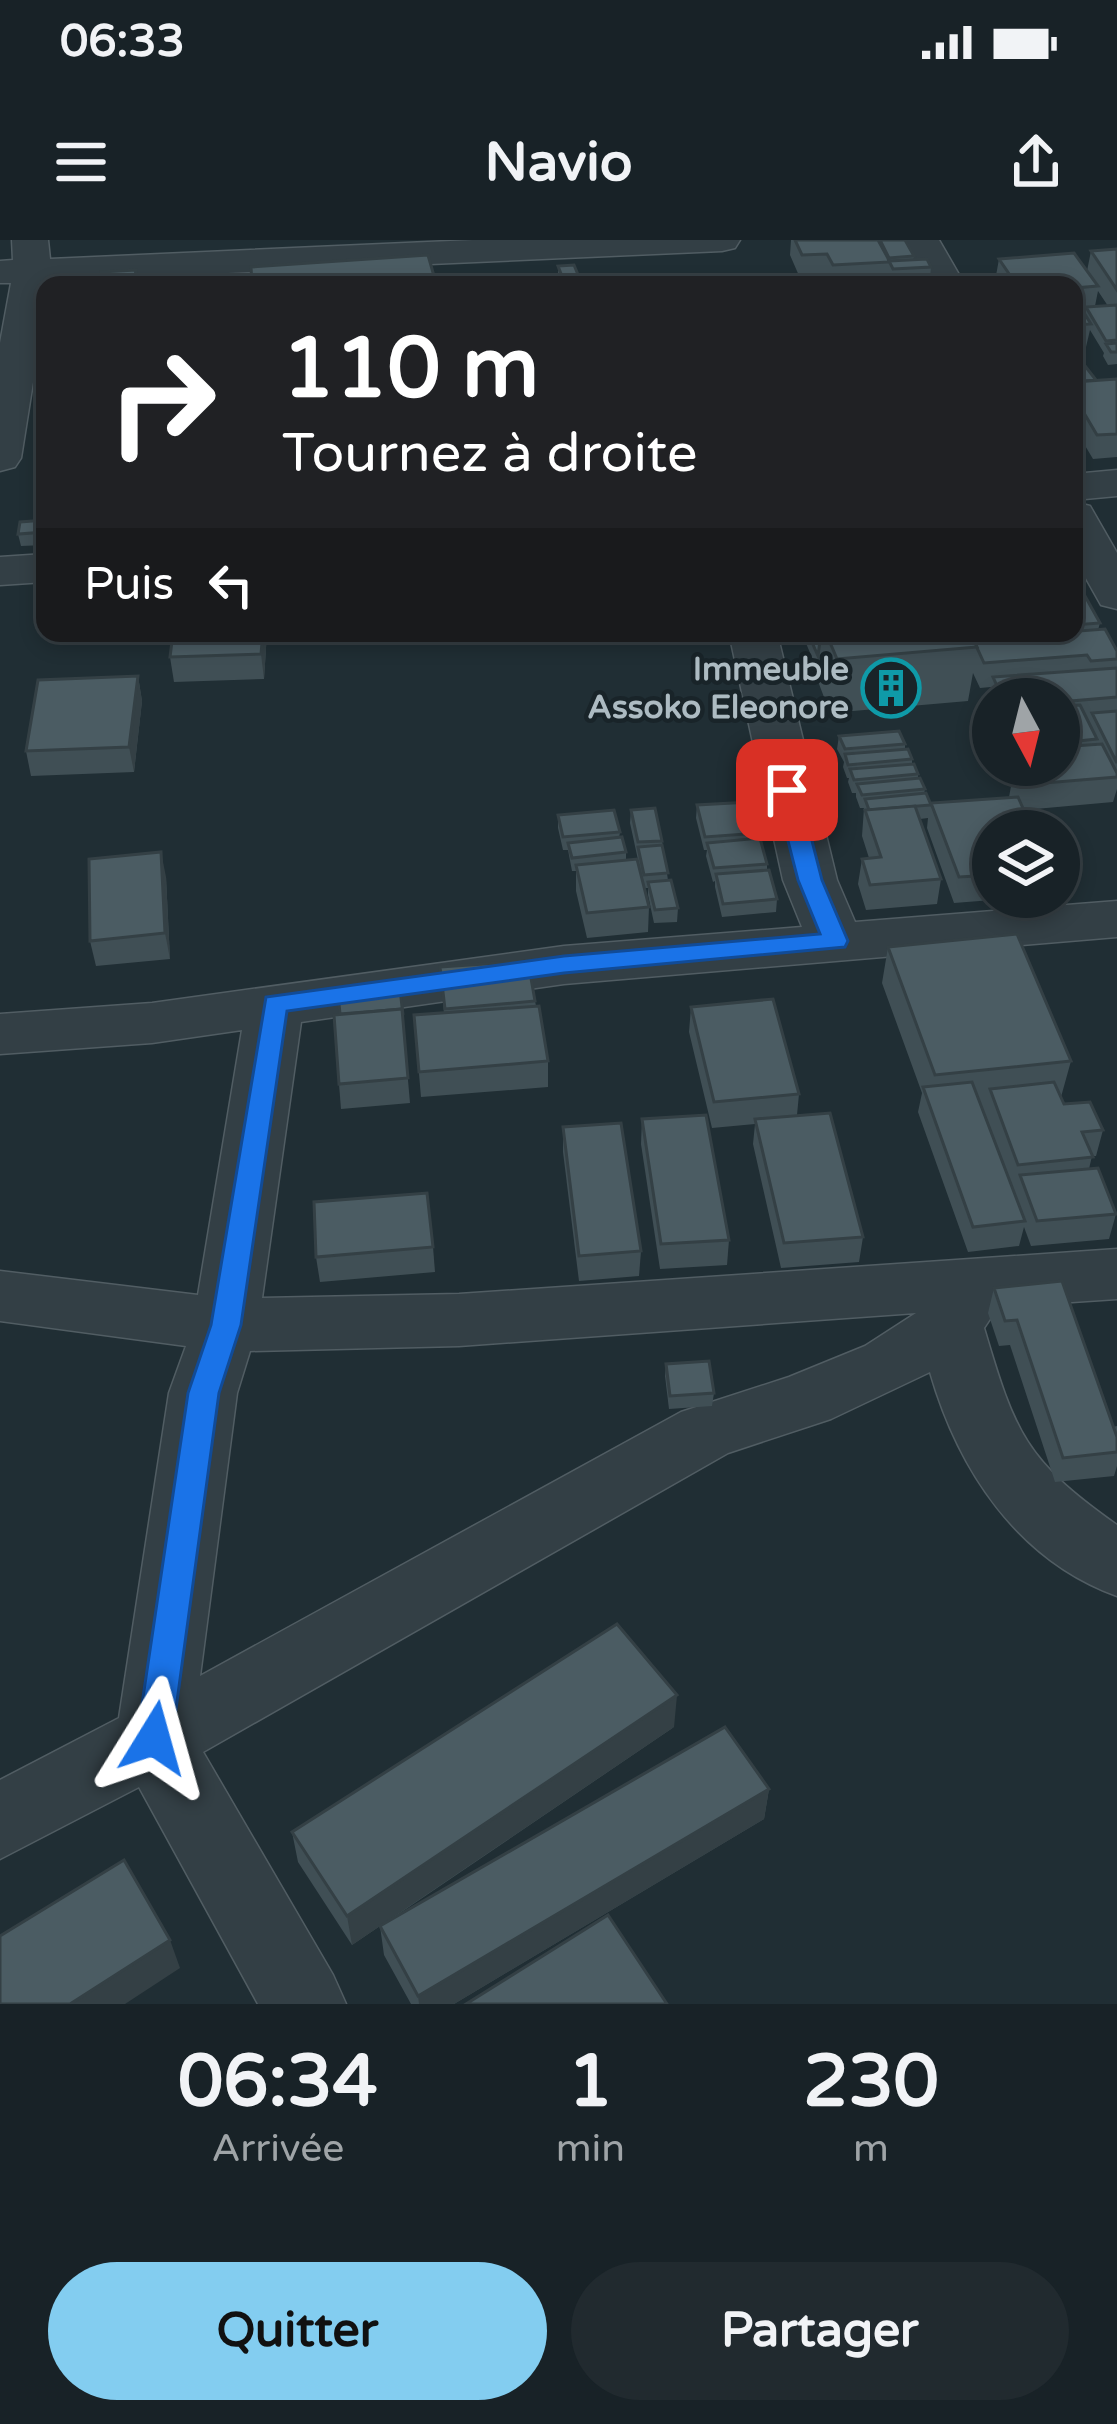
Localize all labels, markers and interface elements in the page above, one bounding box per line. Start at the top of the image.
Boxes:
text: 06:33 [60,15,185,69]
icon: menu [48,129,114,195]
icon: share [1003,129,1069,195]
text: Navio [484,130,633,195]
text: 110 m [282,319,539,420]
icon: right [84,324,240,480]
text: Tournez à droite [282,421,698,486]
icon: left [198,552,264,618]
text: Puis [84,558,174,612]
place label: Immeuble Assoko Eleonore [587,650,849,727]
building icon: Immeuble Assoko Eleonore [860,657,922,719]
north arrow [972,678,1080,786]
map controls [972,678,1080,918]
pin [736,739,838,841]
icon: arrive [754,757,820,823]
button: layers [972,810,1080,918]
position arrow [91,1675,217,1801]
text: 06:34 [178,2039,378,2126]
text: 1 [568,2039,613,2126]
text: 230 [803,2039,939,2126]
text: Arrivée [211,2125,344,2172]
text: min [556,2125,625,2172]
text: m [853,2125,889,2172]
button: Quitter [48,2262,547,2400]
button: Partager [571,2262,1069,2400]

